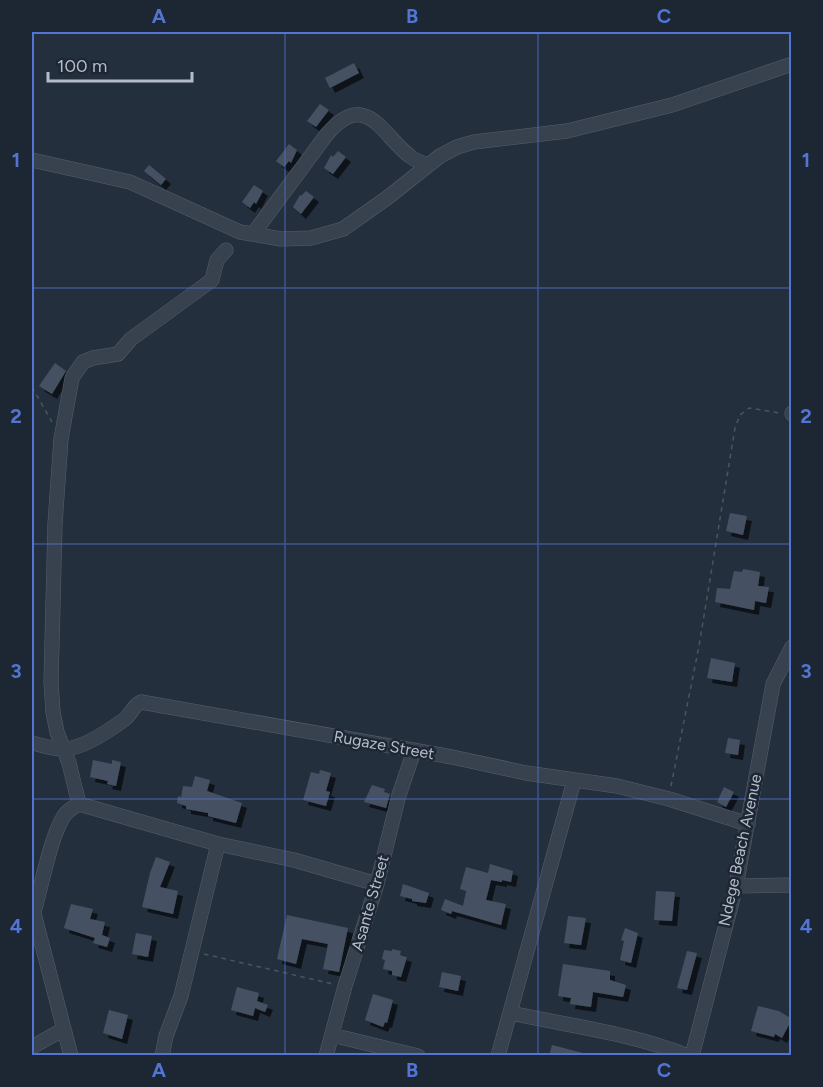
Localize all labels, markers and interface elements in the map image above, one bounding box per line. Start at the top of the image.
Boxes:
text: A [152,4,167,28]
text: B [406,4,418,28]
text: C [657,4,671,28]
scale bar [48,45,192,83]
text: 100 m [57,55,107,77]
text: 1 [12,148,20,172]
text: 1 [802,148,810,172]
text: 2 [10,404,22,428]
text: 2 [800,404,812,428]
text: 3 [10,659,22,683]
text: 3 [800,659,812,683]
street label: Rugaze Street [332,727,436,763]
street label: Ndege Beach Avenue [715,772,765,928]
street label: Asante Street [347,853,393,953]
text: 4 [10,914,23,938]
text: 4 [800,914,813,938]
text: A [152,1058,167,1082]
text: B [406,1058,418,1082]
text: C [657,1058,671,1082]

